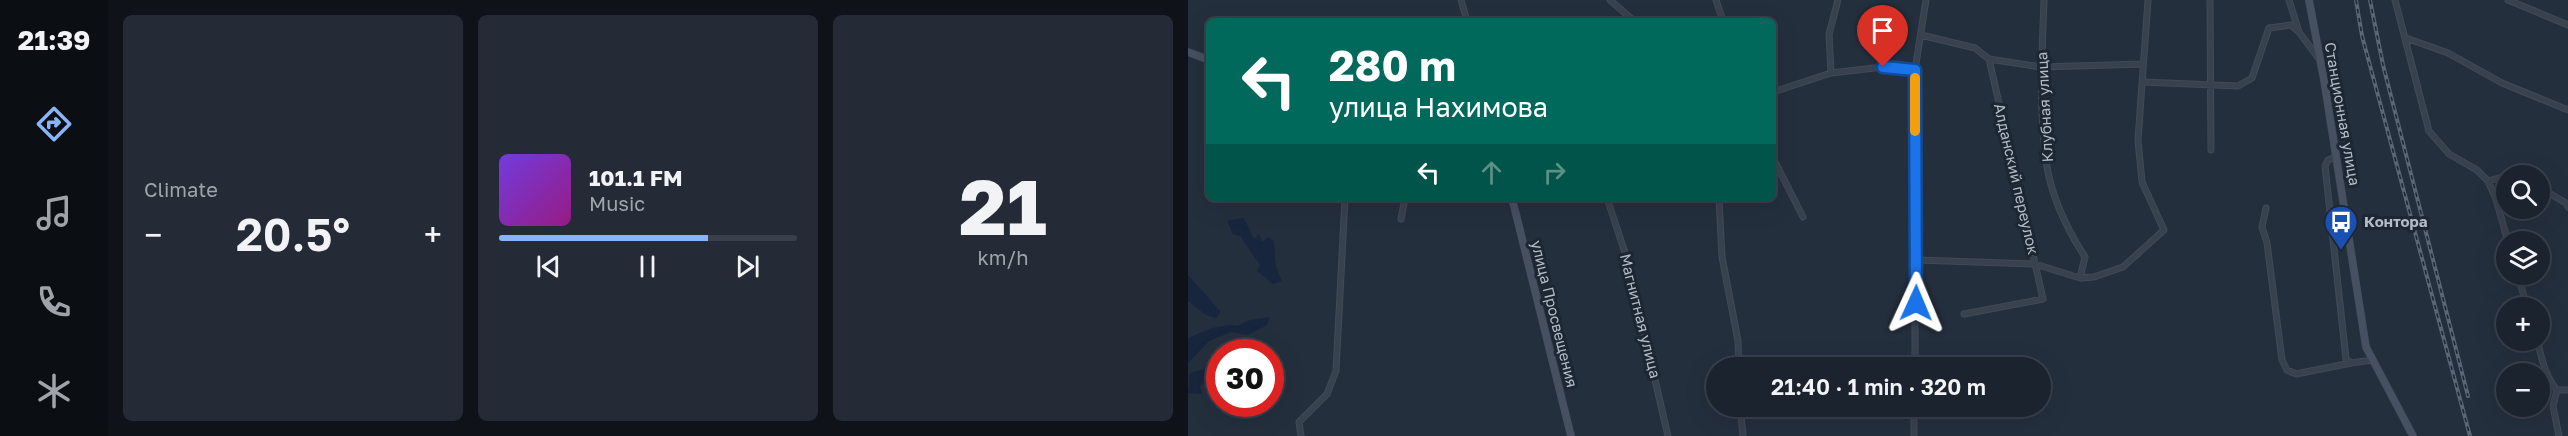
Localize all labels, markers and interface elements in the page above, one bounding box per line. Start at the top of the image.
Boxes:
pin [1857,5,1908,67]
icon: arrive [1866,14,1899,47]
text: 21:39 [18,24,90,56]
text: 280 m [1329,40,1456,90]
street label: Станционная улица [2322,41,2364,187]
icon: left [1230,42,1308,120]
street label: Клубная улица [2032,51,2056,163]
text: улица Нахимова [1329,91,1548,123]
street label: Алданский переулок [1991,101,2043,257]
icon: directions [33,103,75,145]
icon: left [1412,156,1445,189]
icon: ahead [1475,156,1508,189]
icon: right [1538,156,1571,189]
text: 21 [959,159,1047,252]
text: 101.1 FM [589,164,683,191]
map controls [2496,165,2550,417]
button: search [2496,165,2550,219]
text: Climate [144,177,218,201]
text: Music [589,191,645,215]
icon: music [33,192,75,234]
bus stop icon: Контора [2323,204,2359,251]
text: 20.5° [236,207,350,261]
place label: Контора [2364,212,2428,230]
text: − [144,215,162,254]
text: + [424,215,442,254]
button: layers [2496,231,2550,285]
street label: улица Просвещения [1528,238,1582,389]
text: km/h [978,245,1028,269]
icon: previous [532,250,565,283]
icon: pause [631,250,664,283]
icon: next [731,250,764,283]
street label: Магнитная улица [1617,252,1665,380]
position arrow [1884,271,1948,335]
icon: phone [33,281,75,323]
button: + [2496,297,2550,351]
speed limit sign: 30 [1206,339,1284,417]
button: − [2496,363,2550,417]
icon: climate [33,370,75,412]
text: 21:40 · 1 min · 320 m [1771,373,1986,400]

